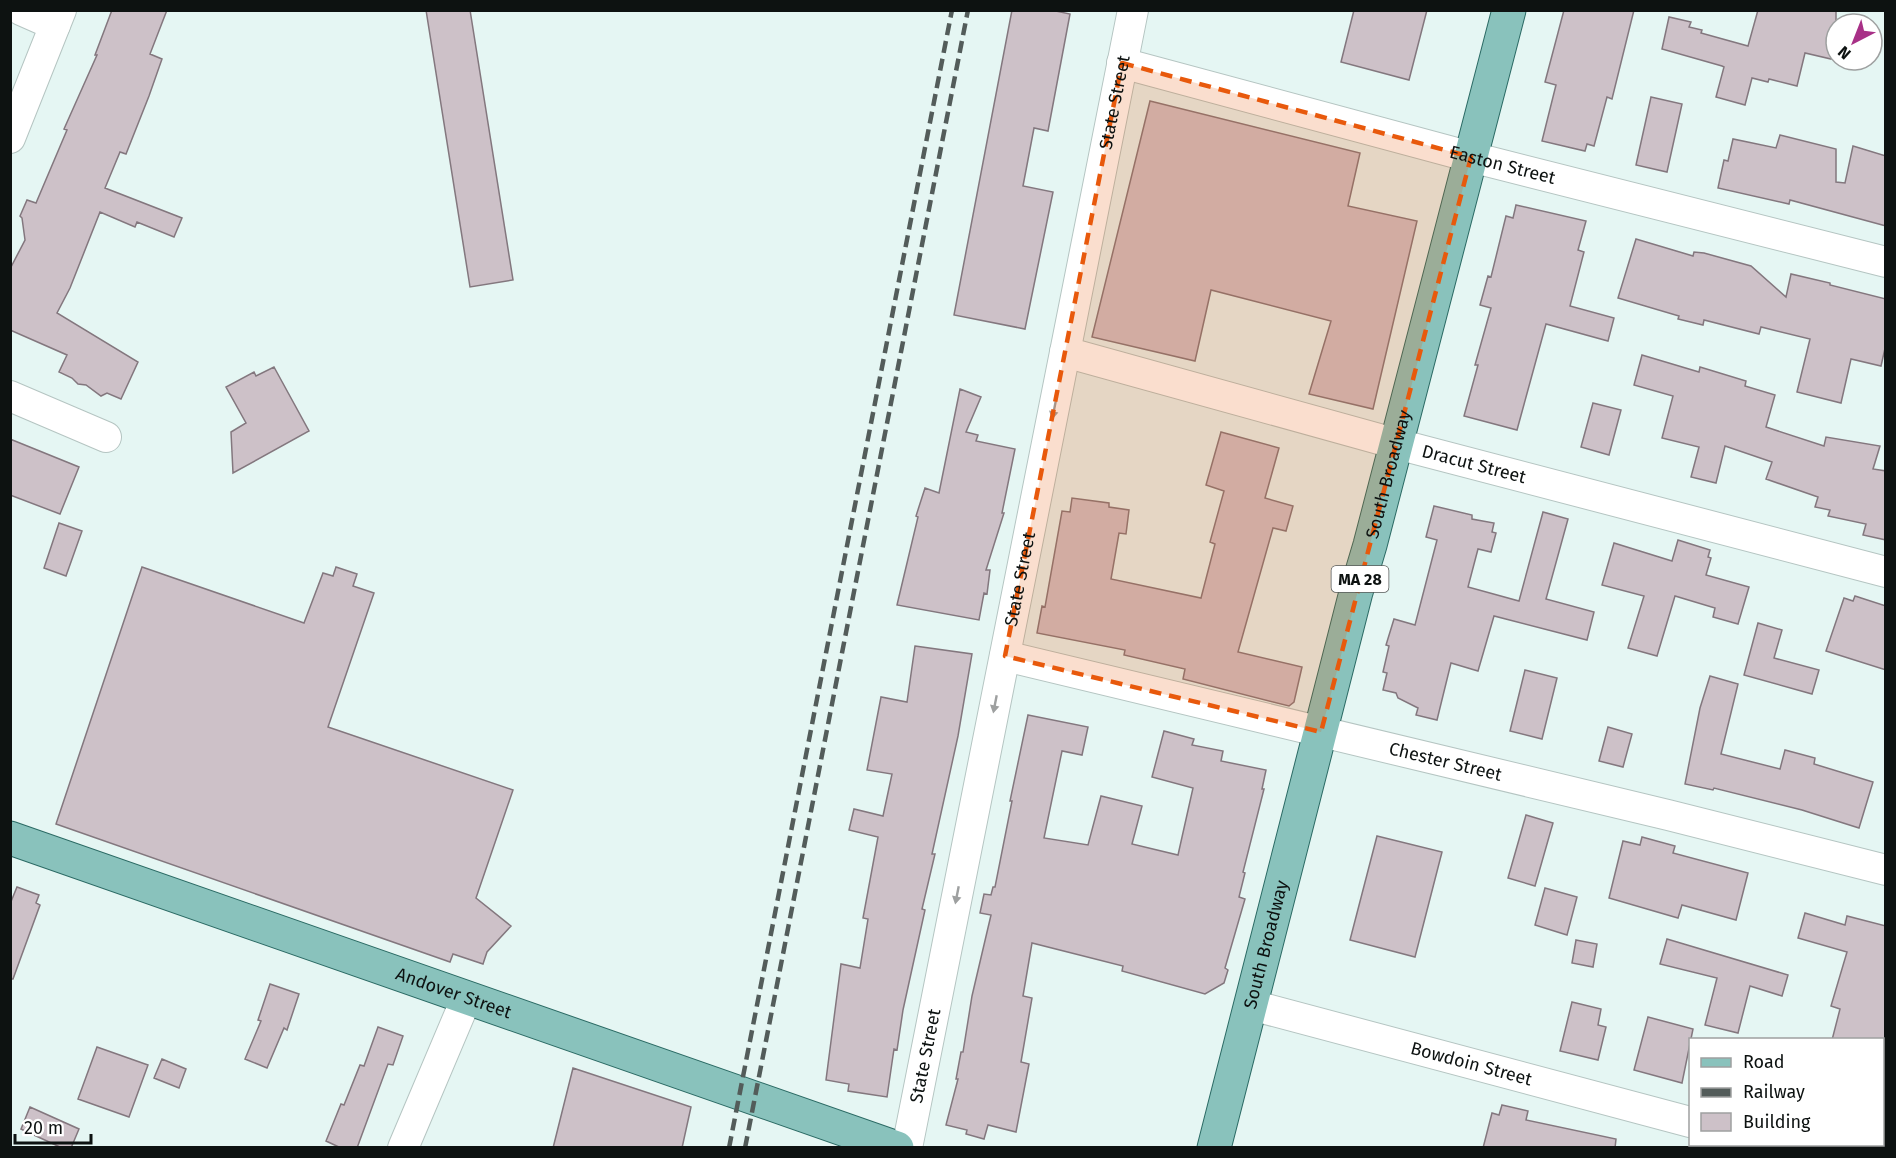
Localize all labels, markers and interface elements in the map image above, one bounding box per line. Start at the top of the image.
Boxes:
north arrow [1824,12,1884,72]
text: N [1834,42,1855,63]
street label: State Street [1095,53,1135,151]
street label: Easton Street [1447,141,1558,189]
one-way arrow [1049,400,1058,419]
street label: South Broadway [1361,407,1416,541]
street label: Dracut Street [1419,440,1529,488]
street label: State Street [1000,530,1040,628]
road number: MA 28 [1332,566,1388,592]
one-way arrow [990,694,999,713]
street label: Chester Street [1387,737,1505,786]
street label: South Broadway [1239,878,1293,1011]
one-way arrow [952,886,961,905]
street label: Andover Street [393,963,515,1024]
street label: State Street [905,1006,946,1105]
street label: Bowdoin Street [1408,1037,1535,1091]
legend [1689,1038,1884,1146]
text: Road [1743,1051,1785,1073]
text: Railway [1743,1081,1805,1103]
scale bar [15,1107,92,1145]
text: Building [1743,1111,1811,1133]
text: 20 m [24,1117,63,1139]

